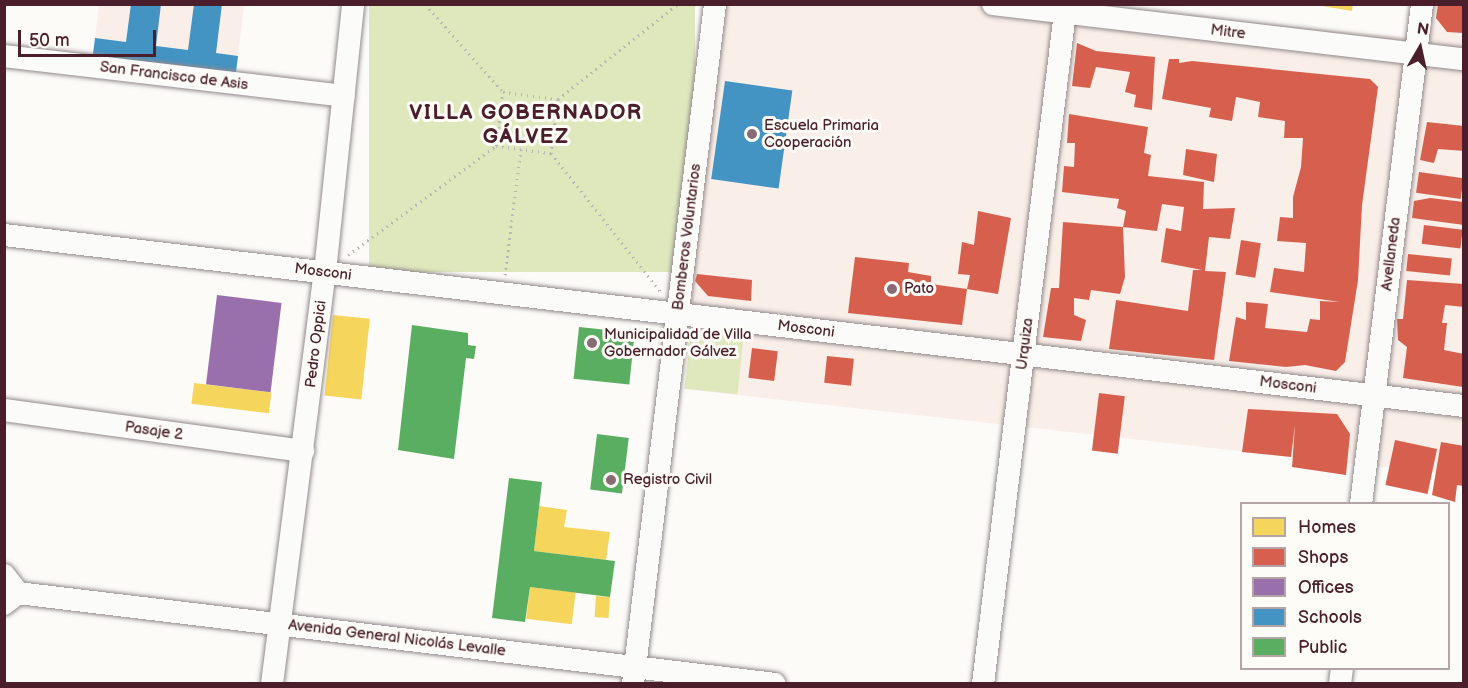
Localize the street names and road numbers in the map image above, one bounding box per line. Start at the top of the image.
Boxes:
street label: Mitre [1209,21,1247,43]
street label: San Francisco de Asis [99,58,249,94]
street label: Bomberos Voluntarios [669,162,705,312]
street label: Avellaneda [1378,216,1404,292]
street label: Mosconi [293,260,353,284]
street label: Pedro Oppici [302,299,330,389]
street label: Mosconi [776,317,836,341]
street label: Urquiza [1013,317,1037,371]
street label: Mosconi [1258,373,1318,397]
street label: Pasaje 2 [124,418,184,444]
street label: Avenida General Nicolás Levalle [287,616,507,660]

